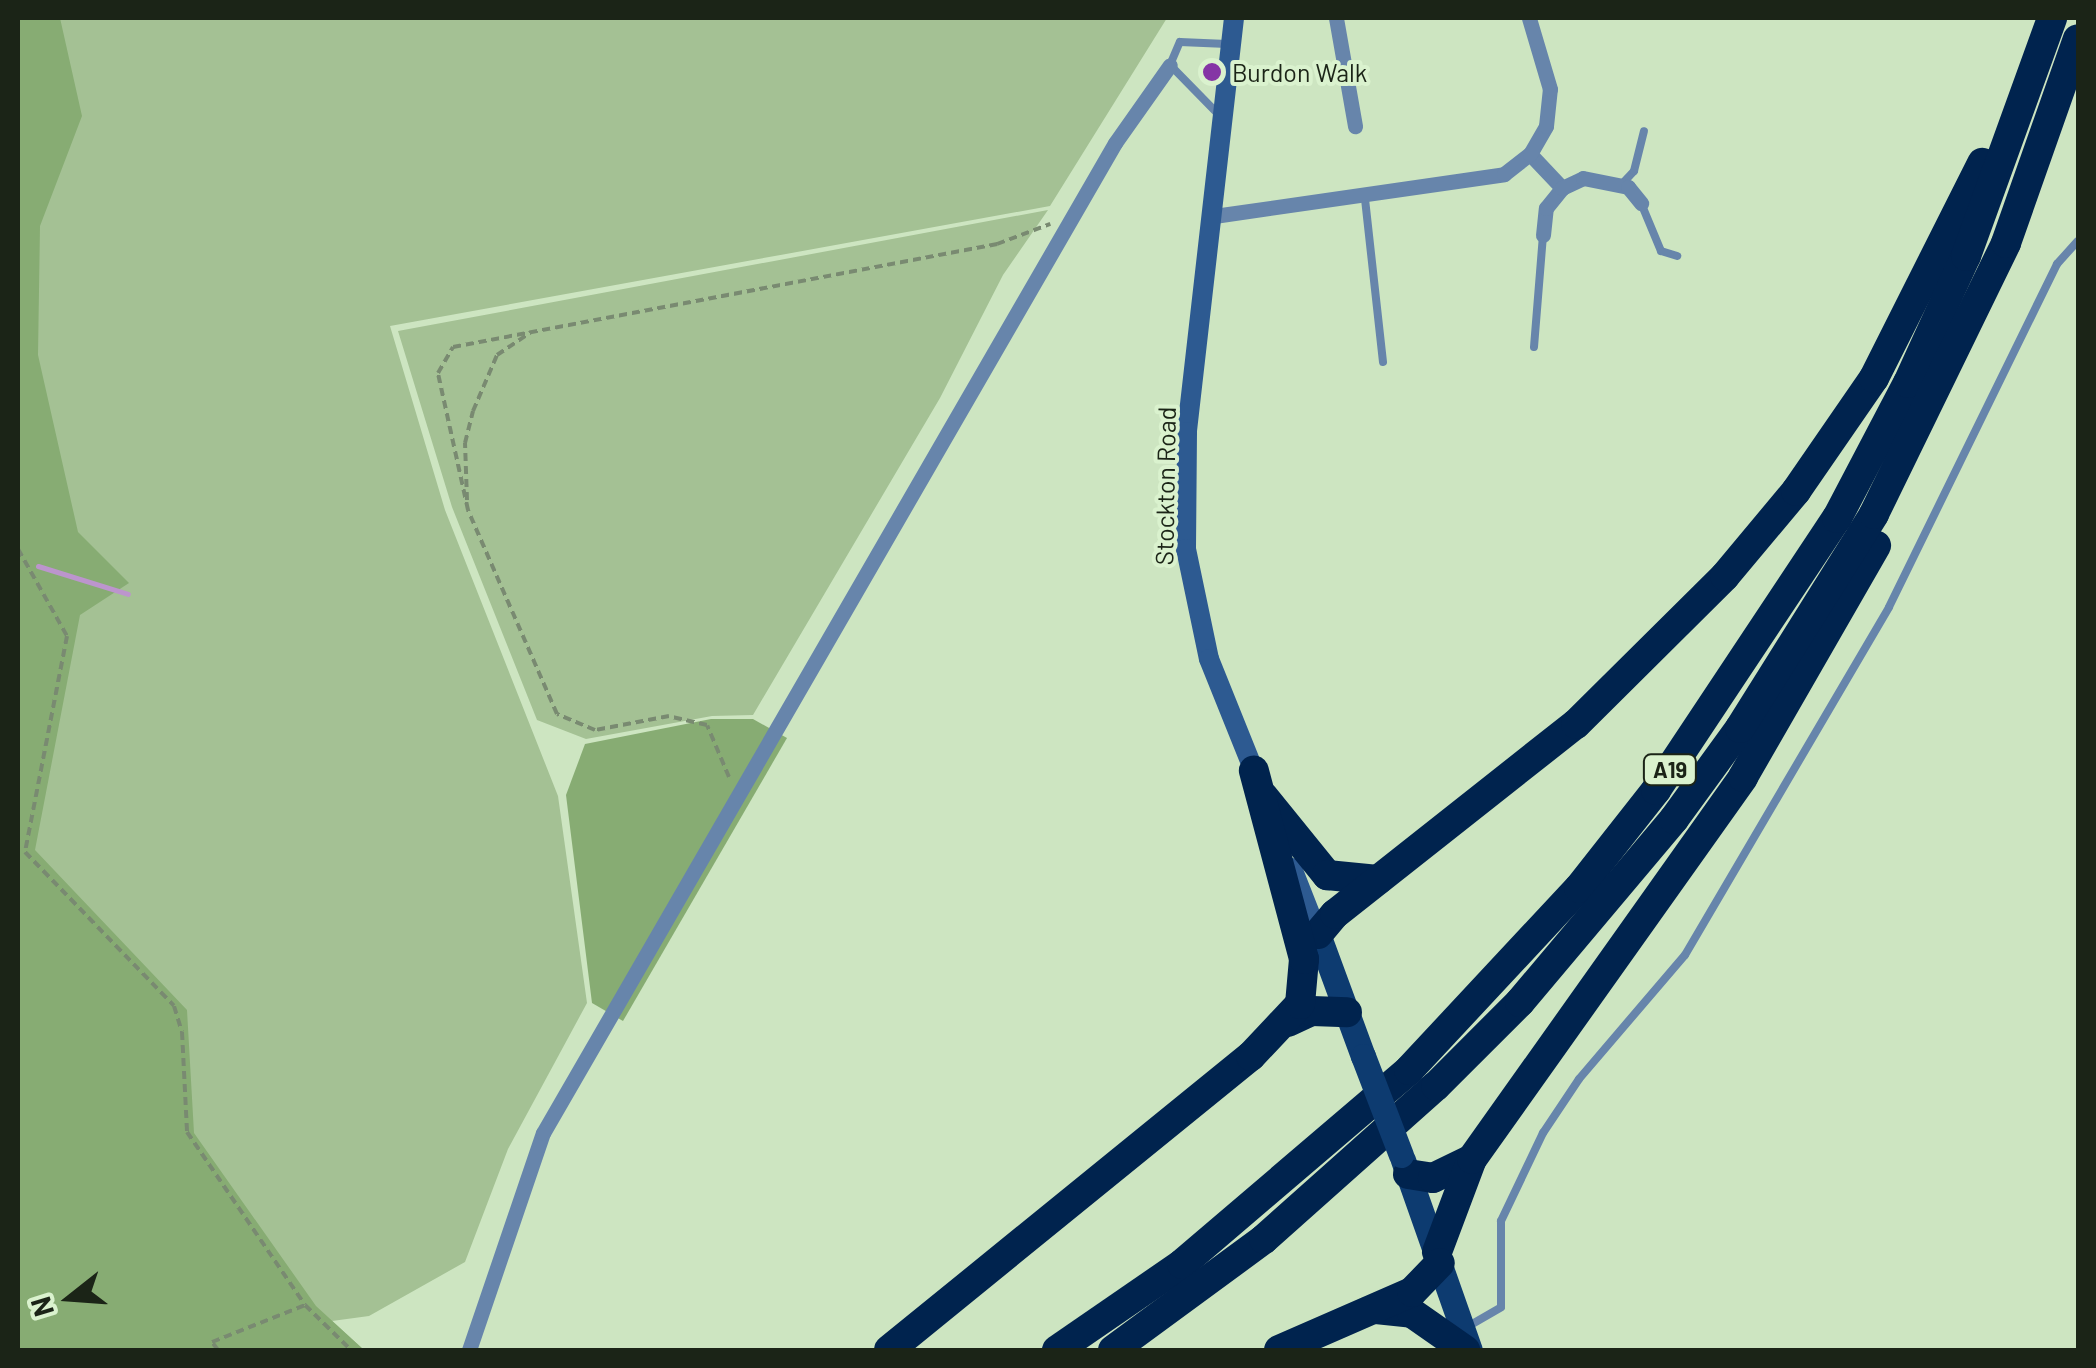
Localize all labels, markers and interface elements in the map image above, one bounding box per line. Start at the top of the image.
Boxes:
place label: Burdon Walk [1232,57,1367,87]
marker: Burdon Walk [1201,61,1223,83]
street label: Stockton Road [1149,406,1181,566]
road number: A19 [1642,753,1698,787]
north arrow [20,1248,120,1348]
text: N [22,1293,60,1321]

